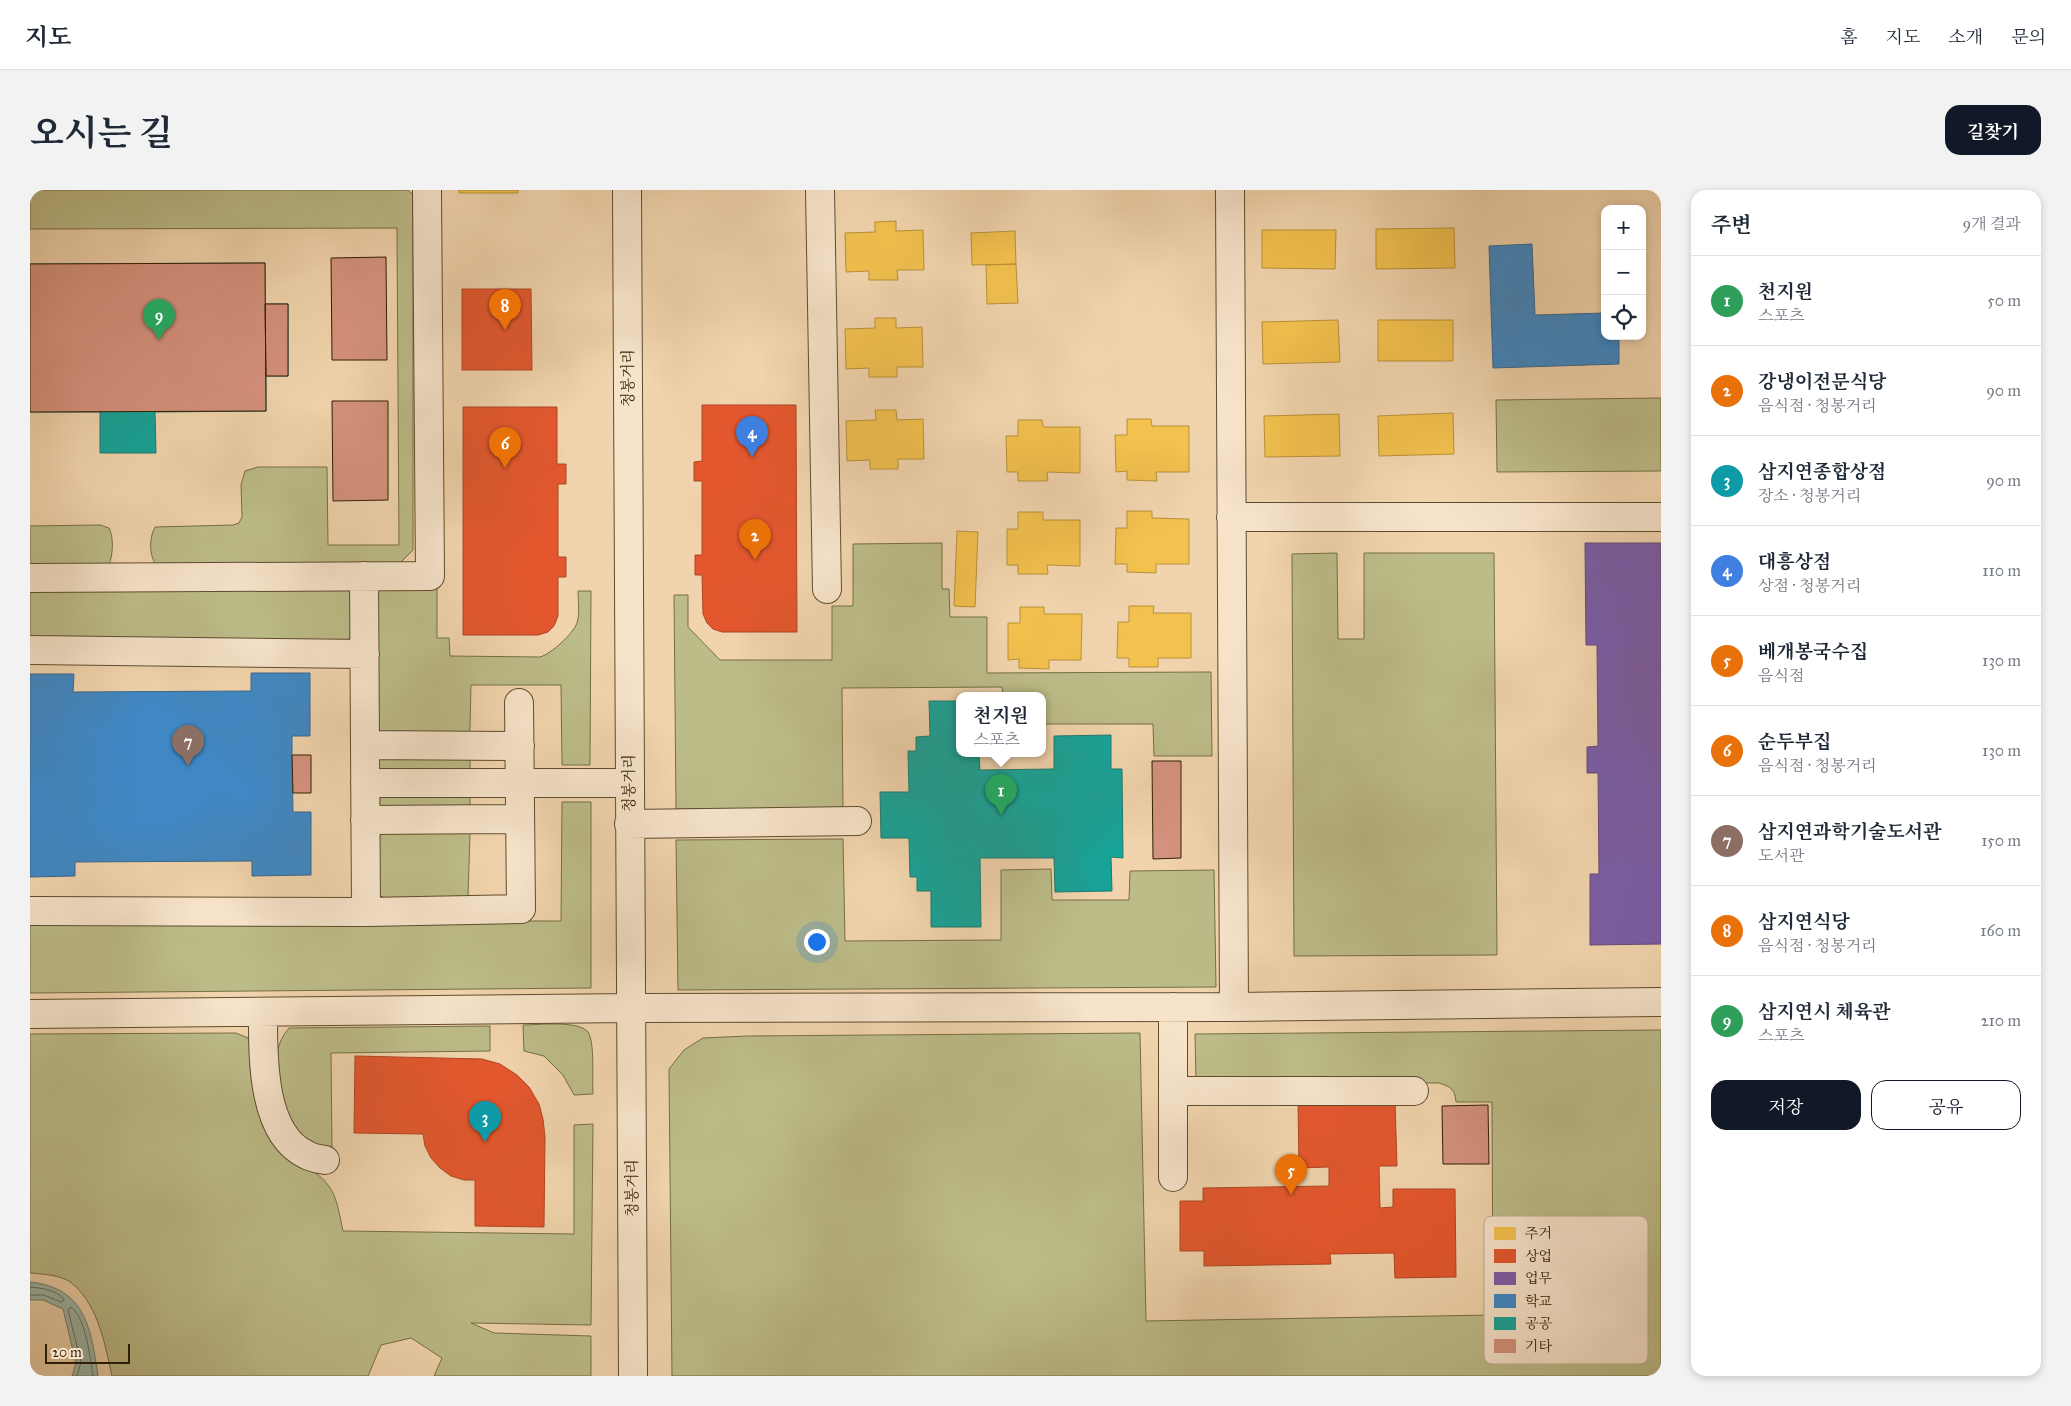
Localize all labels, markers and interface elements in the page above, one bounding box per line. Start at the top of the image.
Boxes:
text: 지도 [25,22,71,52]
text: 홈 [1840,26,1858,48]
text: 지도 [1886,26,1920,48]
text: 소개 [1948,26,1983,48]
text: 문의 [2011,26,2046,48]
button: 길찾기 [1945,105,2041,155]
text: 오시는 길 [30,112,173,155]
map controls [1601,205,1646,340]
button: + [1601,205,1646,250]
text: 주변 [1711,212,1752,238]
text: 9개 결과 [1963,214,2021,233]
button: − [1601,250,1646,295]
text: 천지원 [1758,280,1813,303]
pin: 8 [489,289,521,330]
text: 1 [1724,291,1730,310]
text: 50 m [1987,291,2021,310]
button: locate [1601,295,1646,340]
pin: 9 [143,299,175,340]
text: 스포츠 [1758,306,1804,325]
street label: 청봉거리 [619,349,637,407]
text: 강냉이전문식당 [1758,370,1886,393]
text: 2 [1723,381,1731,400]
text: 90 m [1986,381,2021,400]
text: 음식점 · 청봉거리 [1758,396,1877,415]
pin: 4 [736,416,768,457]
pin: 6 [489,427,521,468]
text: 삼지연종합상점 [1758,460,1886,483]
text: 3 [1724,471,1730,490]
text: 90 m [1986,471,2021,490]
text: 장소 · 청봉거리 [1758,486,1861,505]
pin: 2 [739,519,771,560]
text: 대흥상점 [1758,550,1831,573]
text: 4 [1723,561,1731,580]
text: 110 m [1982,561,2021,580]
text: 상점 · 청봉거리 [1758,576,1861,595]
text: 베개봉국수집 [1758,640,1868,663]
text: 5 [1723,651,1731,670]
text: 130 m [1982,651,2021,670]
text: 음식점 [1758,666,1804,685]
popup [956,692,1046,757]
text: 천지원 [973,704,1029,727]
pin: 7 [172,725,204,766]
text: 스포츠 [973,730,1020,749]
text: 순두부집 [1758,730,1831,753]
text: 6 [1723,741,1731,760]
text: 130 m [1982,741,2021,760]
street label: 청봉거리 [620,754,638,812]
text: 음식점 · 청봉거리 [1758,756,1877,775]
pin: 1 [985,774,1017,815]
text: 삼지연과학기술도서관 [1758,820,1942,843]
text: 7 [1723,831,1731,850]
text: 150 m [1981,831,2021,850]
text: 도서관 [1758,846,1804,865]
text: 삼지연식당 [1758,910,1850,933]
text: 8 [1723,921,1731,940]
text: 160 m [1980,921,2021,940]
your location [804,929,830,955]
text: 음식점 · 청봉거리 [1758,936,1877,955]
text: 삼지연시 체육관 [1758,1000,1891,1023]
text: 9 [1723,1011,1731,1030]
text: 210 m [1981,1011,2021,1030]
text: 스포츠 [1758,1026,1804,1045]
button: 저장 [1711,1080,1861,1130]
button: 공유 [1871,1080,2021,1130]
pin: 3 [469,1101,501,1142]
pin: 5 [1275,1154,1307,1195]
street label: 청봉거리 [623,1159,641,1217]
legend [1484,1216,1648,1364]
text: 주거 [1525,1225,1552,1242]
text: 상업 [1525,1248,1552,1265]
text: 업무 [1525,1270,1553,1287]
text: 학교 [1525,1293,1553,1310]
text: 공공 [1525,1315,1553,1332]
text: 기타 [1525,1338,1553,1355]
scale bar [45,1341,130,1364]
text: 20 m [52,1344,82,1361]

